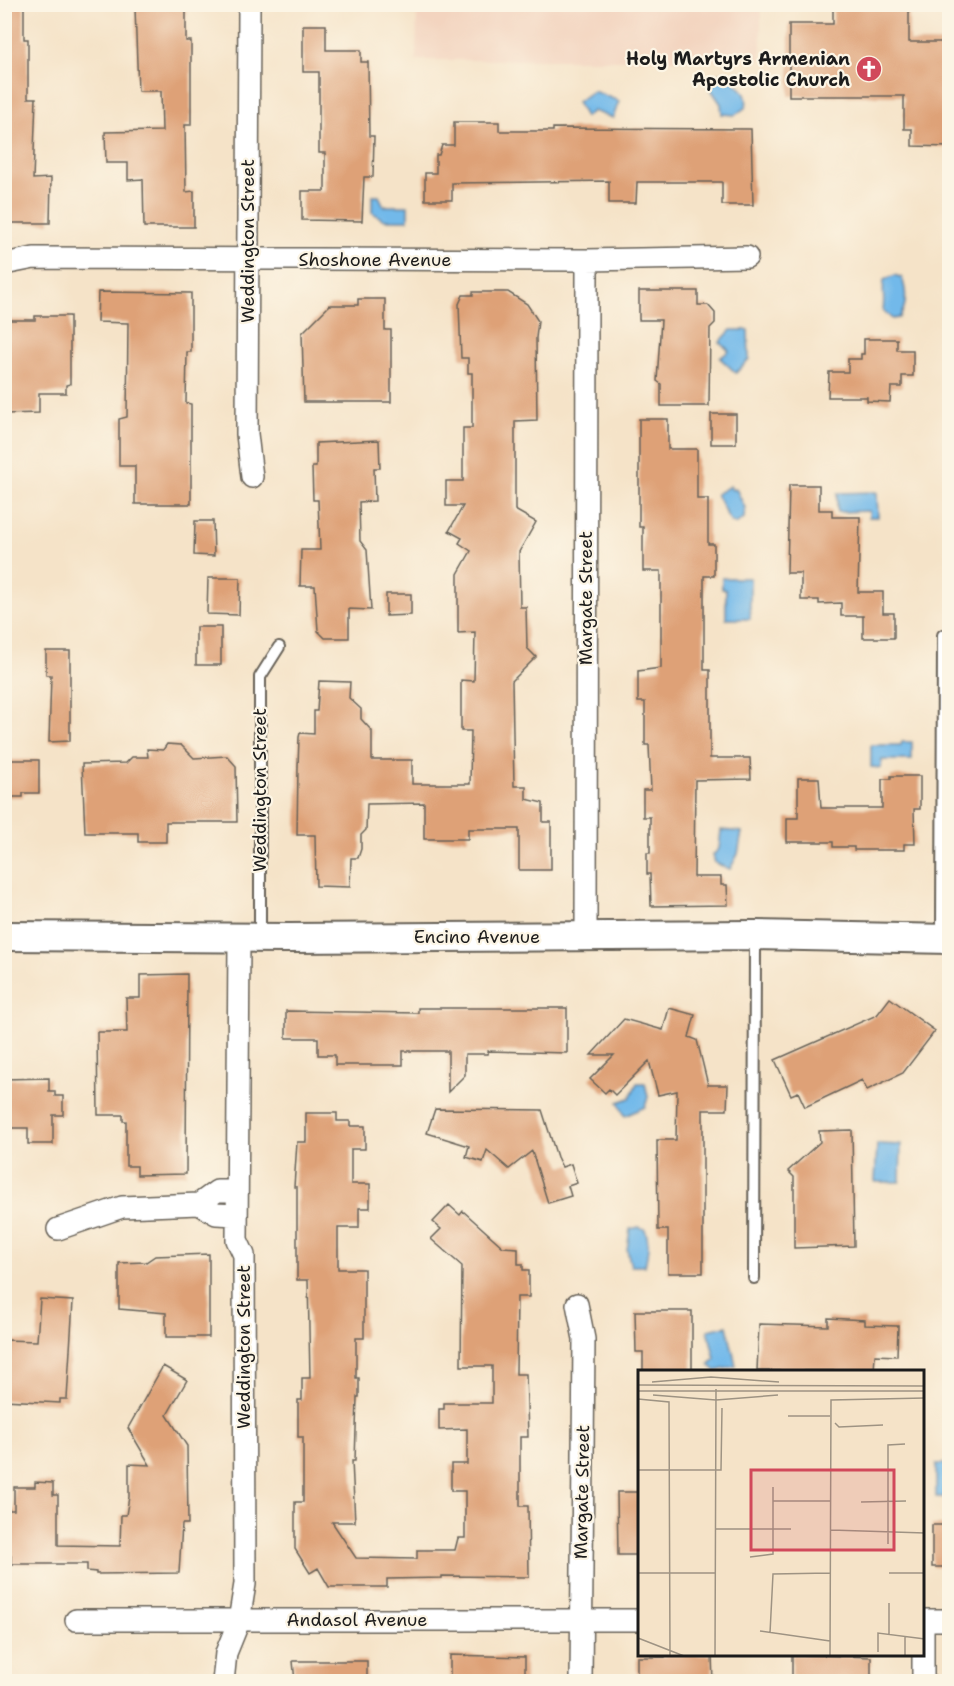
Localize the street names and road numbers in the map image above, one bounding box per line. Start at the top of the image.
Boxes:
street label: Weddington Street [236,159,260,323]
street label: Shoshone Avenue [299,248,451,272]
street label: Margate Street [574,531,598,665]
street label: Weddington Street [248,708,272,872]
street label: Encino Avenue [414,925,540,949]
street label: Weddington Street [232,1265,256,1429]
street label: Margate Street [569,1424,595,1559]
street label: Andasol Avenue [286,1608,428,1632]

